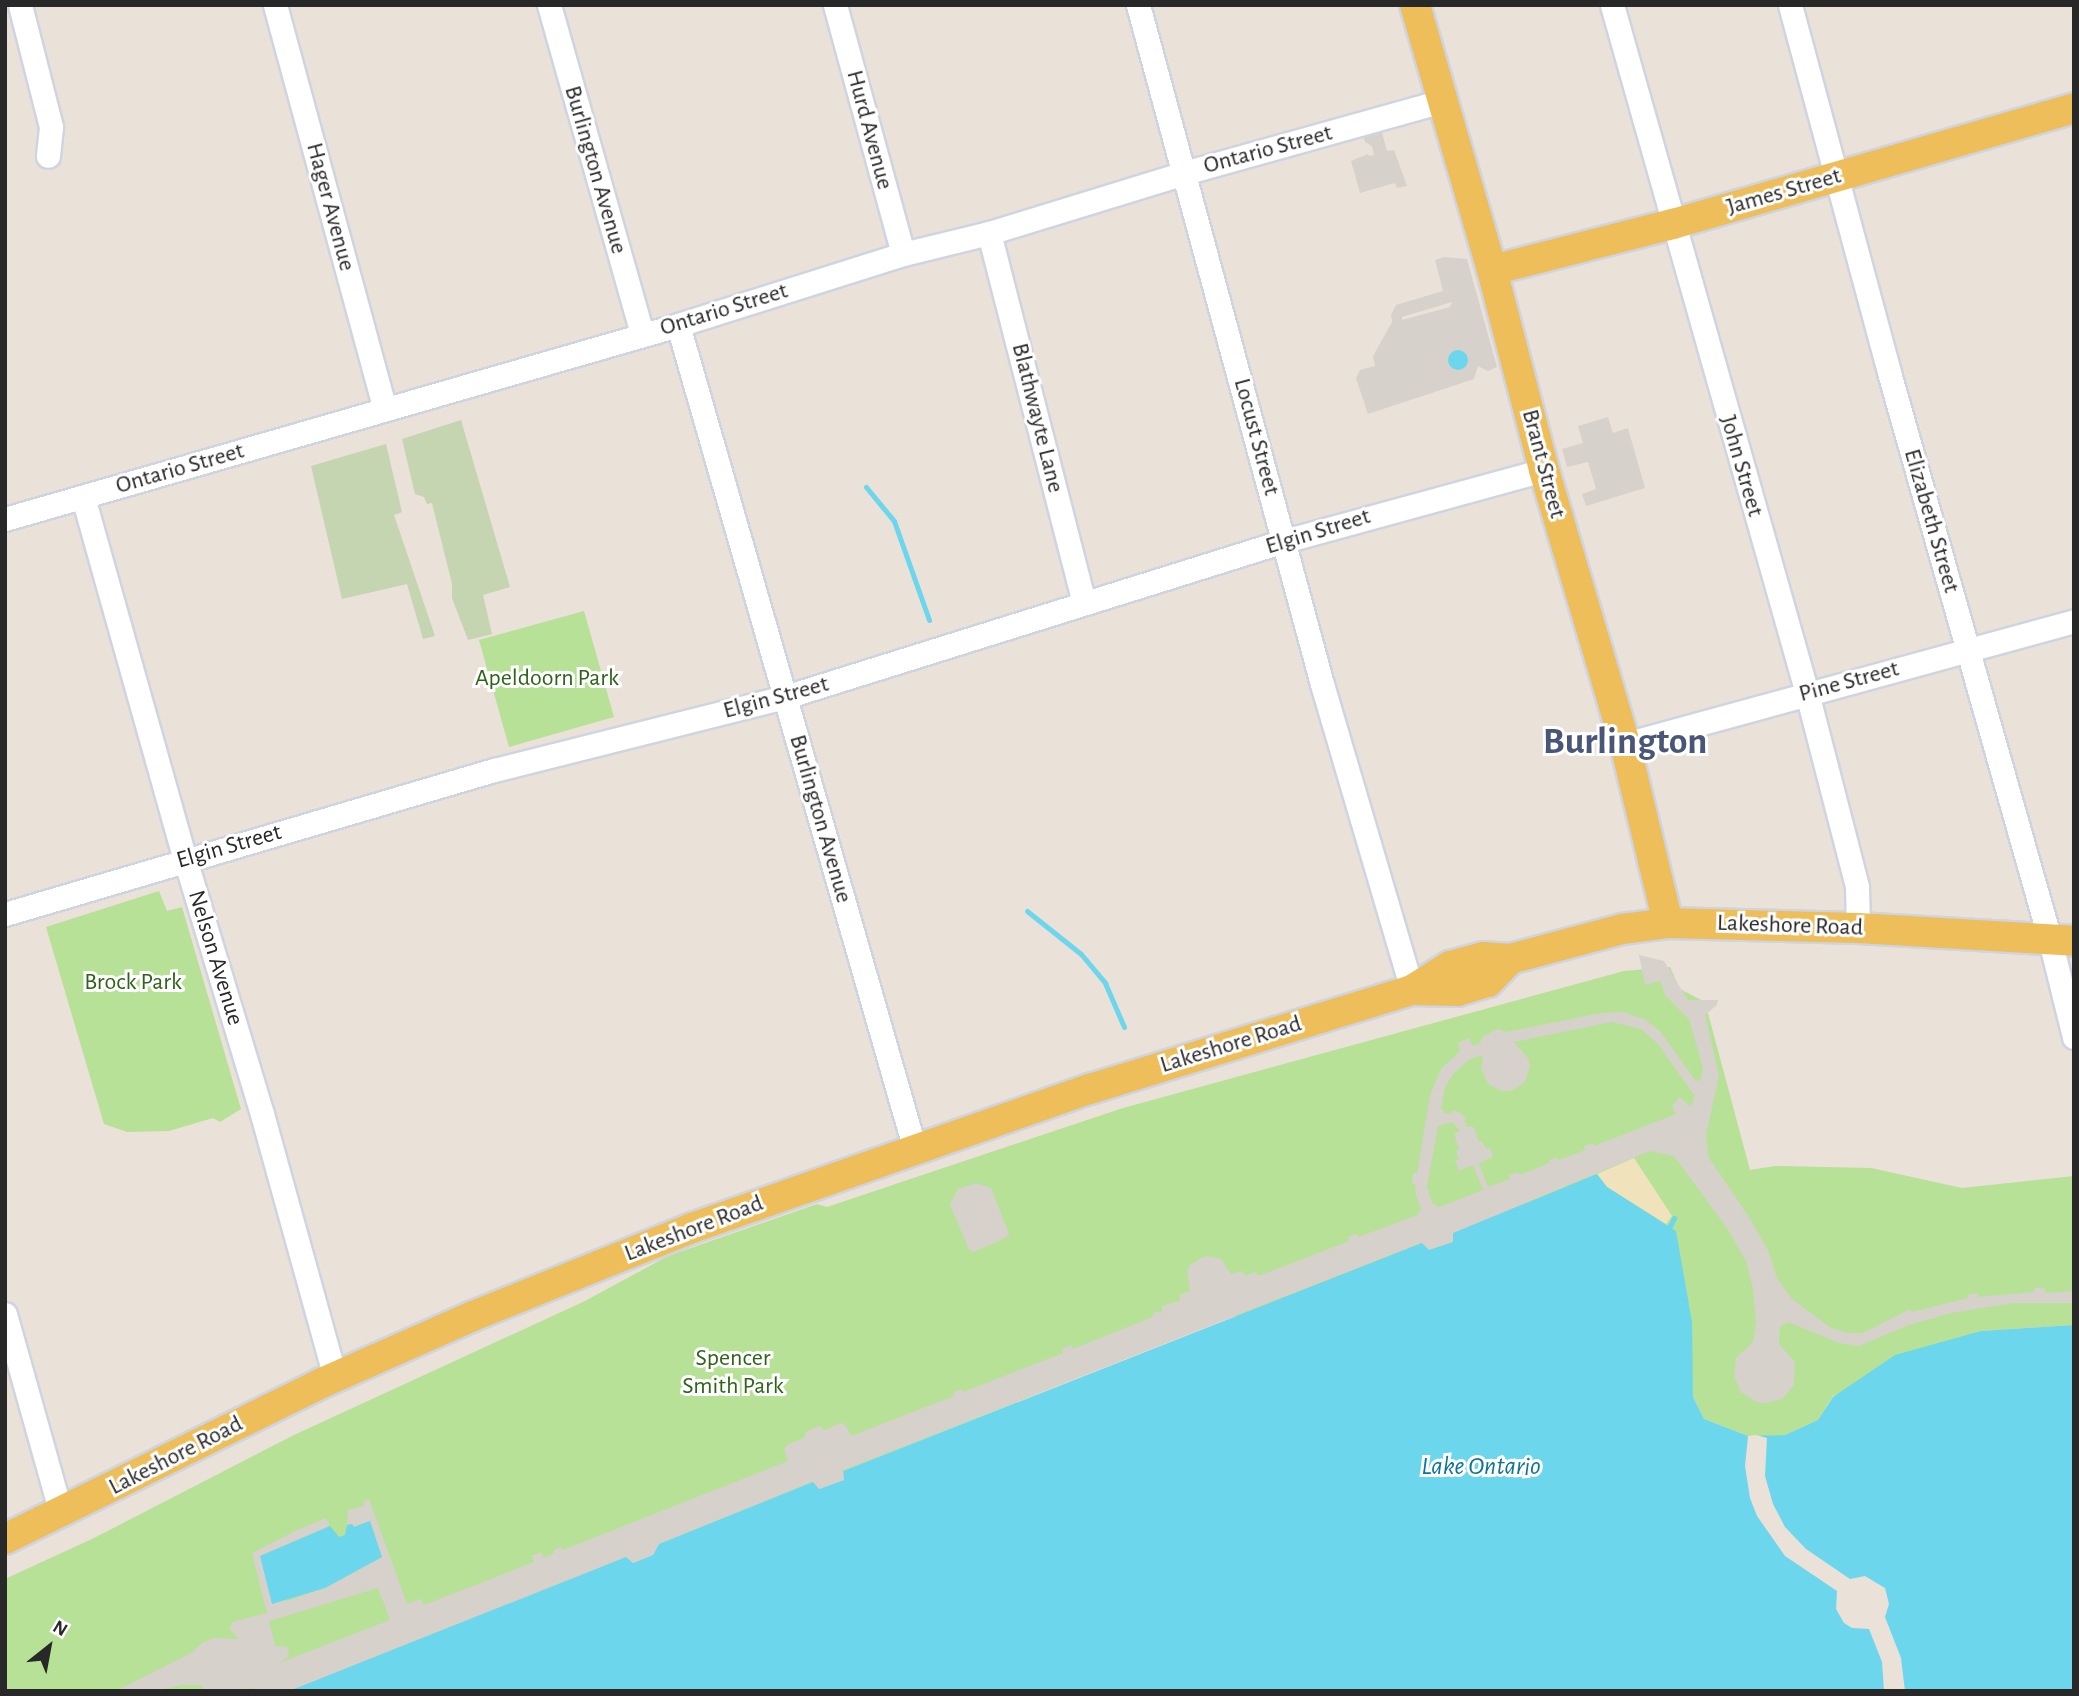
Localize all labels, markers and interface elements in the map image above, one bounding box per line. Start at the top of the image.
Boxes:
street label: Hurd Avenue [839,67,899,193]
street label: Burlington Avenue [557,83,633,257]
street label: Ontario Street [1201,119,1335,181]
street label: Hager Avenue [299,140,361,274]
street label: James Street [1724,162,1844,222]
street label: Ontario Street [657,277,791,343]
street label: Blathwayte Lane [1005,340,1069,496]
street label: Locust Street [1227,375,1285,499]
street label: Brant Street [1515,406,1571,522]
street label: John Street [1713,412,1769,520]
street label: Ontario Street [113,437,247,501]
street label: Elizabeth Street [1897,446,1965,596]
street label: Elgin Street [1262,502,1374,562]
street label: Pine Street [1796,655,1902,709]
park label: Apeldoorn Park [475,665,619,693]
street label: Elgin Street [720,670,832,726]
district label: Burlington [1543,720,1707,766]
street label: Burlington Avenue [782,732,858,906]
street label: Elgin Street [173,818,285,876]
street label: Nelson Avenue [181,887,249,1029]
street label: Lakeshore Road [1716,909,1864,943]
park label: Brock Park [84,969,182,997]
street label: Lakeshore Road [1157,1010,1305,1080]
street label: Lakeshore Road [621,1189,767,1269]
park label: Spencer Smith Park [682,1345,784,1401]
street label: Lakeshore Road [104,1410,248,1502]
water label: Lake Ontario [1421,1451,1541,1483]
north arrow [14,1612,84,1682]
text: N [50,1617,71,1640]

